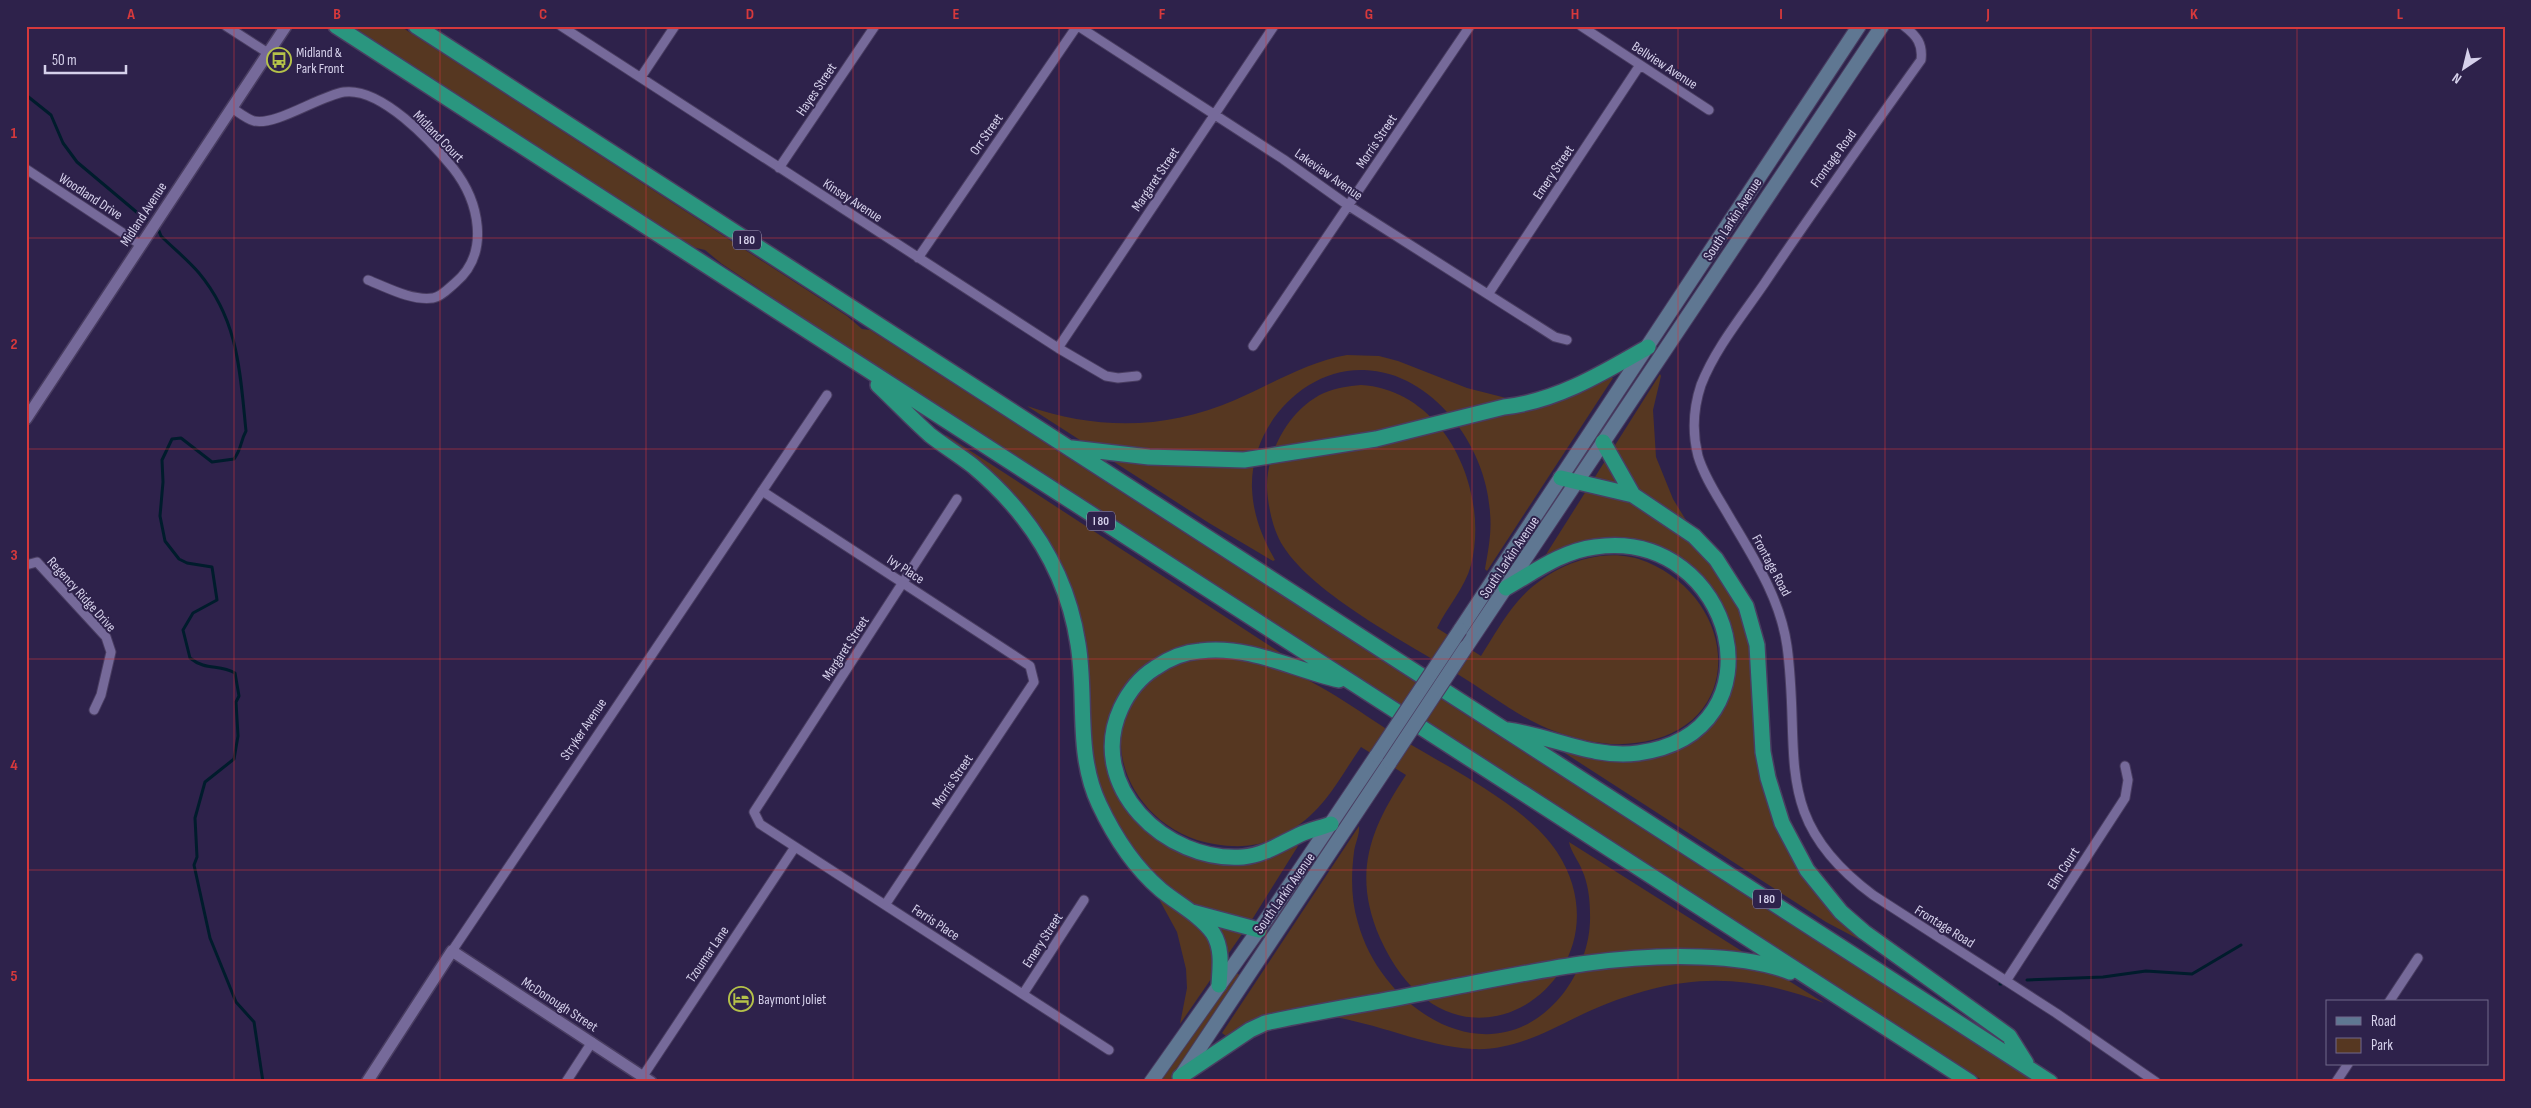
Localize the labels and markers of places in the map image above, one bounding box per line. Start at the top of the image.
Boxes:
place label: Midland & Park Front [296,44,344,77]
bus stop icon: Midland & Park Front [266,47,292,73]
hotel icon: Baymont Joliet [728,986,754,1012]
place label: Baymont Joliet [758,991,826,1008]

